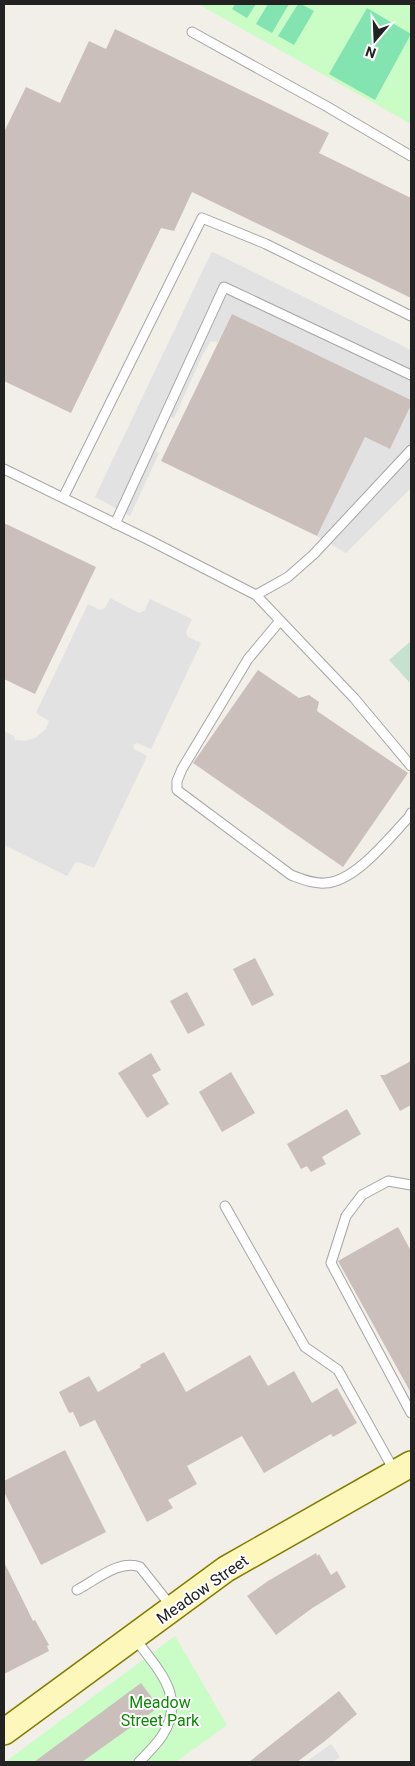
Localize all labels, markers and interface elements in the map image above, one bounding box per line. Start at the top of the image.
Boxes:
north arrow [350,15,400,65]
text: N [363,43,378,61]
street label: Meadow Street [153,1551,252,1628]
park label: Meadow Street Park [121,1693,200,1730]

